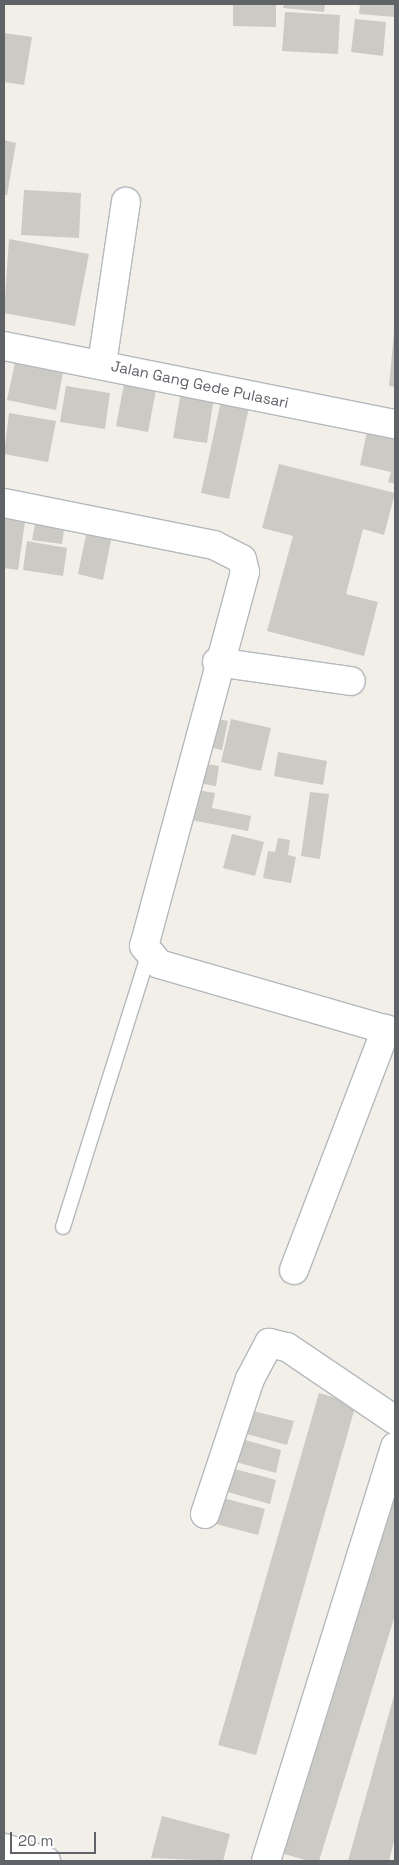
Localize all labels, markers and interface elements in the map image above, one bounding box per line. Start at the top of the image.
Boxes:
street label: Jalan Gang Gede Pulasari [110,356,290,412]
scale bar [12,1822,99,1854]
text: 20 m [18,1831,53,1850]

